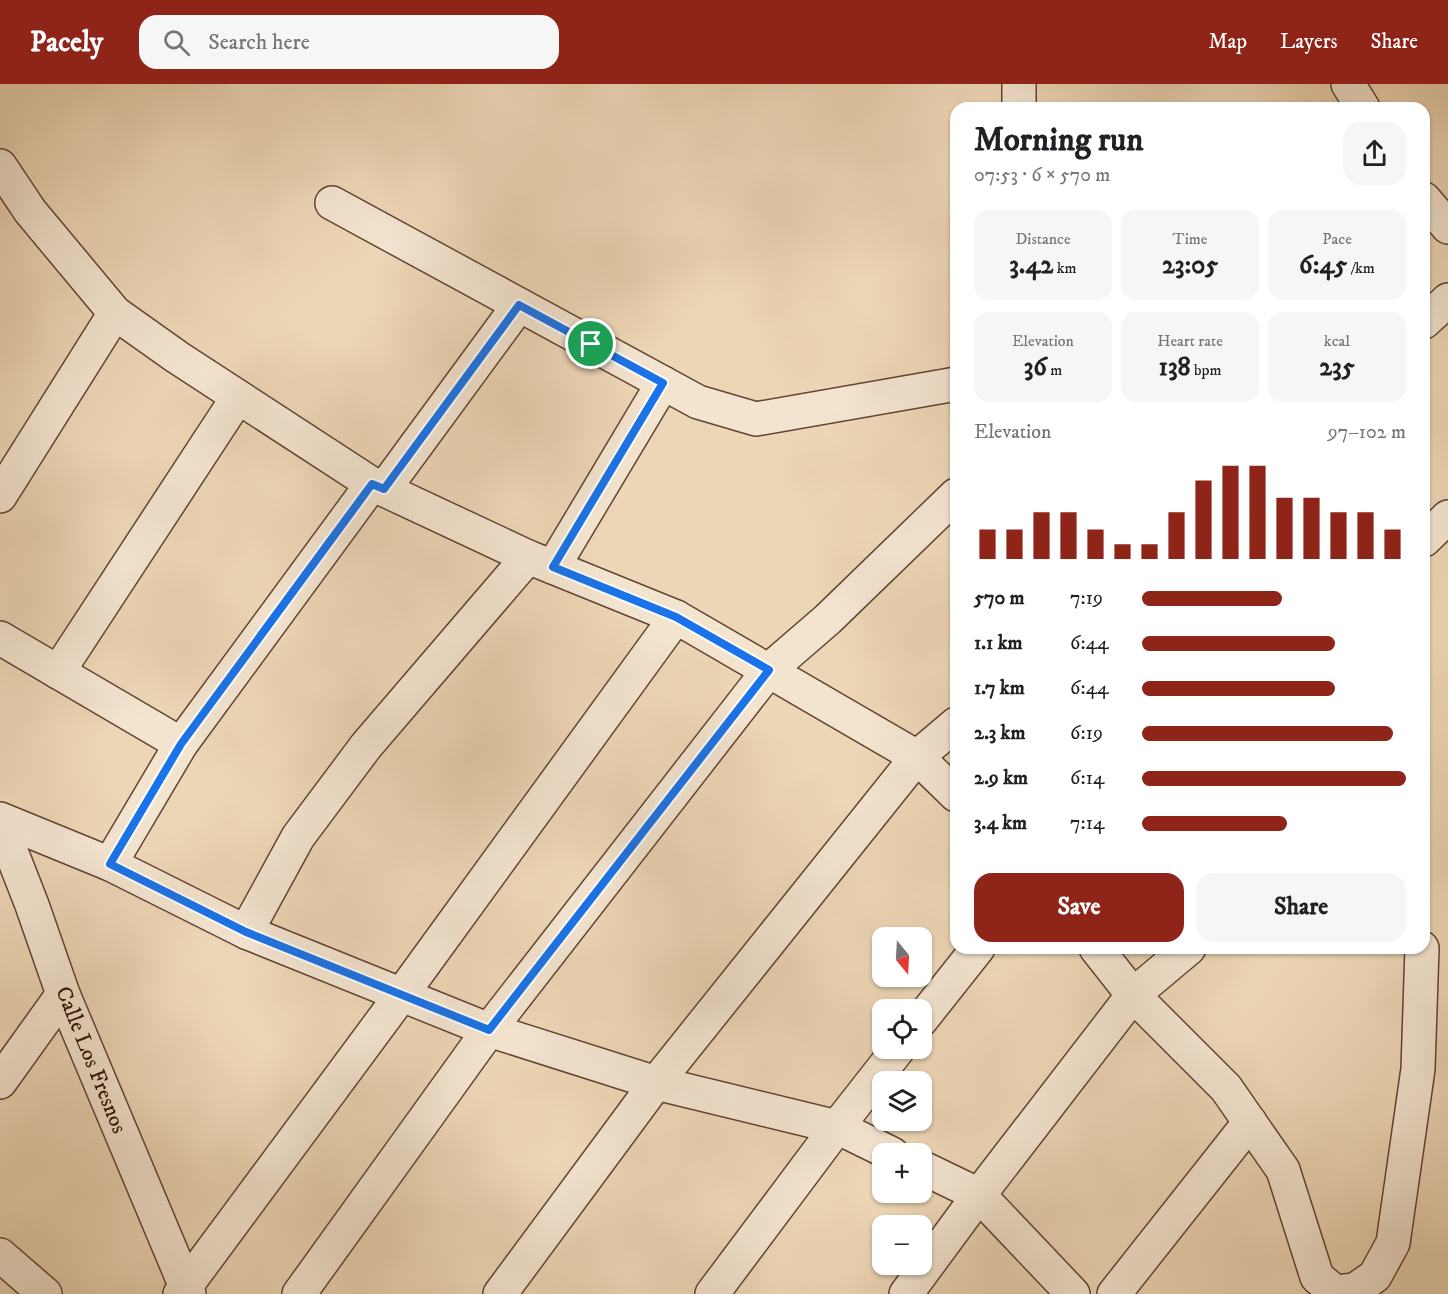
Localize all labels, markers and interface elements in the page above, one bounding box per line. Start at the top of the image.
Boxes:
search box [139,15,559,69]
text: Pacely [30,25,103,60]
icon: search [160,26,193,59]
text: Search here [208,29,310,56]
text: Map [1208,29,1247,55]
text: Layers [1280,29,1338,55]
text: Share [1371,29,1418,55]
text: Morning run [974,120,1143,161]
button: share [1343,122,1406,185]
text: 07:53 · 6 × 570 m [974,163,1110,188]
text: Distance [1015,229,1071,249]
text: Time [1173,229,1207,249]
text: Pace [1322,229,1352,249]
text: 3.42 [1009,249,1053,282]
text: 23:05 [1162,249,1218,282]
text: 6:45 [1299,249,1347,282]
text: km [1053,258,1077,278]
text: /km [1347,258,1375,278]
pin [565,318,616,369]
icon: arrive [574,327,607,360]
text: Elevation [1012,331,1074,351]
text: Heart rate [1157,331,1223,351]
text: kcal [1324,331,1350,351]
text: 36 [1024,351,1047,384]
text: 138 [1158,351,1191,384]
text: 235 [1319,351,1355,384]
text: m [1047,360,1062,380]
text: bpm [1191,360,1222,380]
text: Elevation [974,420,1051,445]
text: 97–102 m [1328,420,1406,445]
text: 570 m [974,586,1025,611]
text: 7:19 [1070,586,1103,611]
text: 1.1 km [974,631,1023,656]
text: 6:44 [1070,631,1109,656]
text: 1.7 km [974,676,1025,701]
text: 6:44 [1070,676,1109,701]
text: 2.3 km [974,721,1026,746]
text: 6:19 [1070,721,1103,746]
text: 2.9 km [974,766,1028,791]
text: 6:14 [1070,766,1104,791]
text: 3.4 km [974,811,1027,836]
text: 7:14 [1070,811,1105,836]
button: Save [974,873,1184,942]
button: Share [1196,873,1406,942]
north arrow [872,927,932,987]
map controls [872,927,932,1275]
street label: Calle Los Fresnos [49,983,133,1137]
button: locate [872,999,932,1059]
button: layers [872,1071,932,1131]
button: + [872,1143,932,1203]
button: − [872,1215,932,1275]

